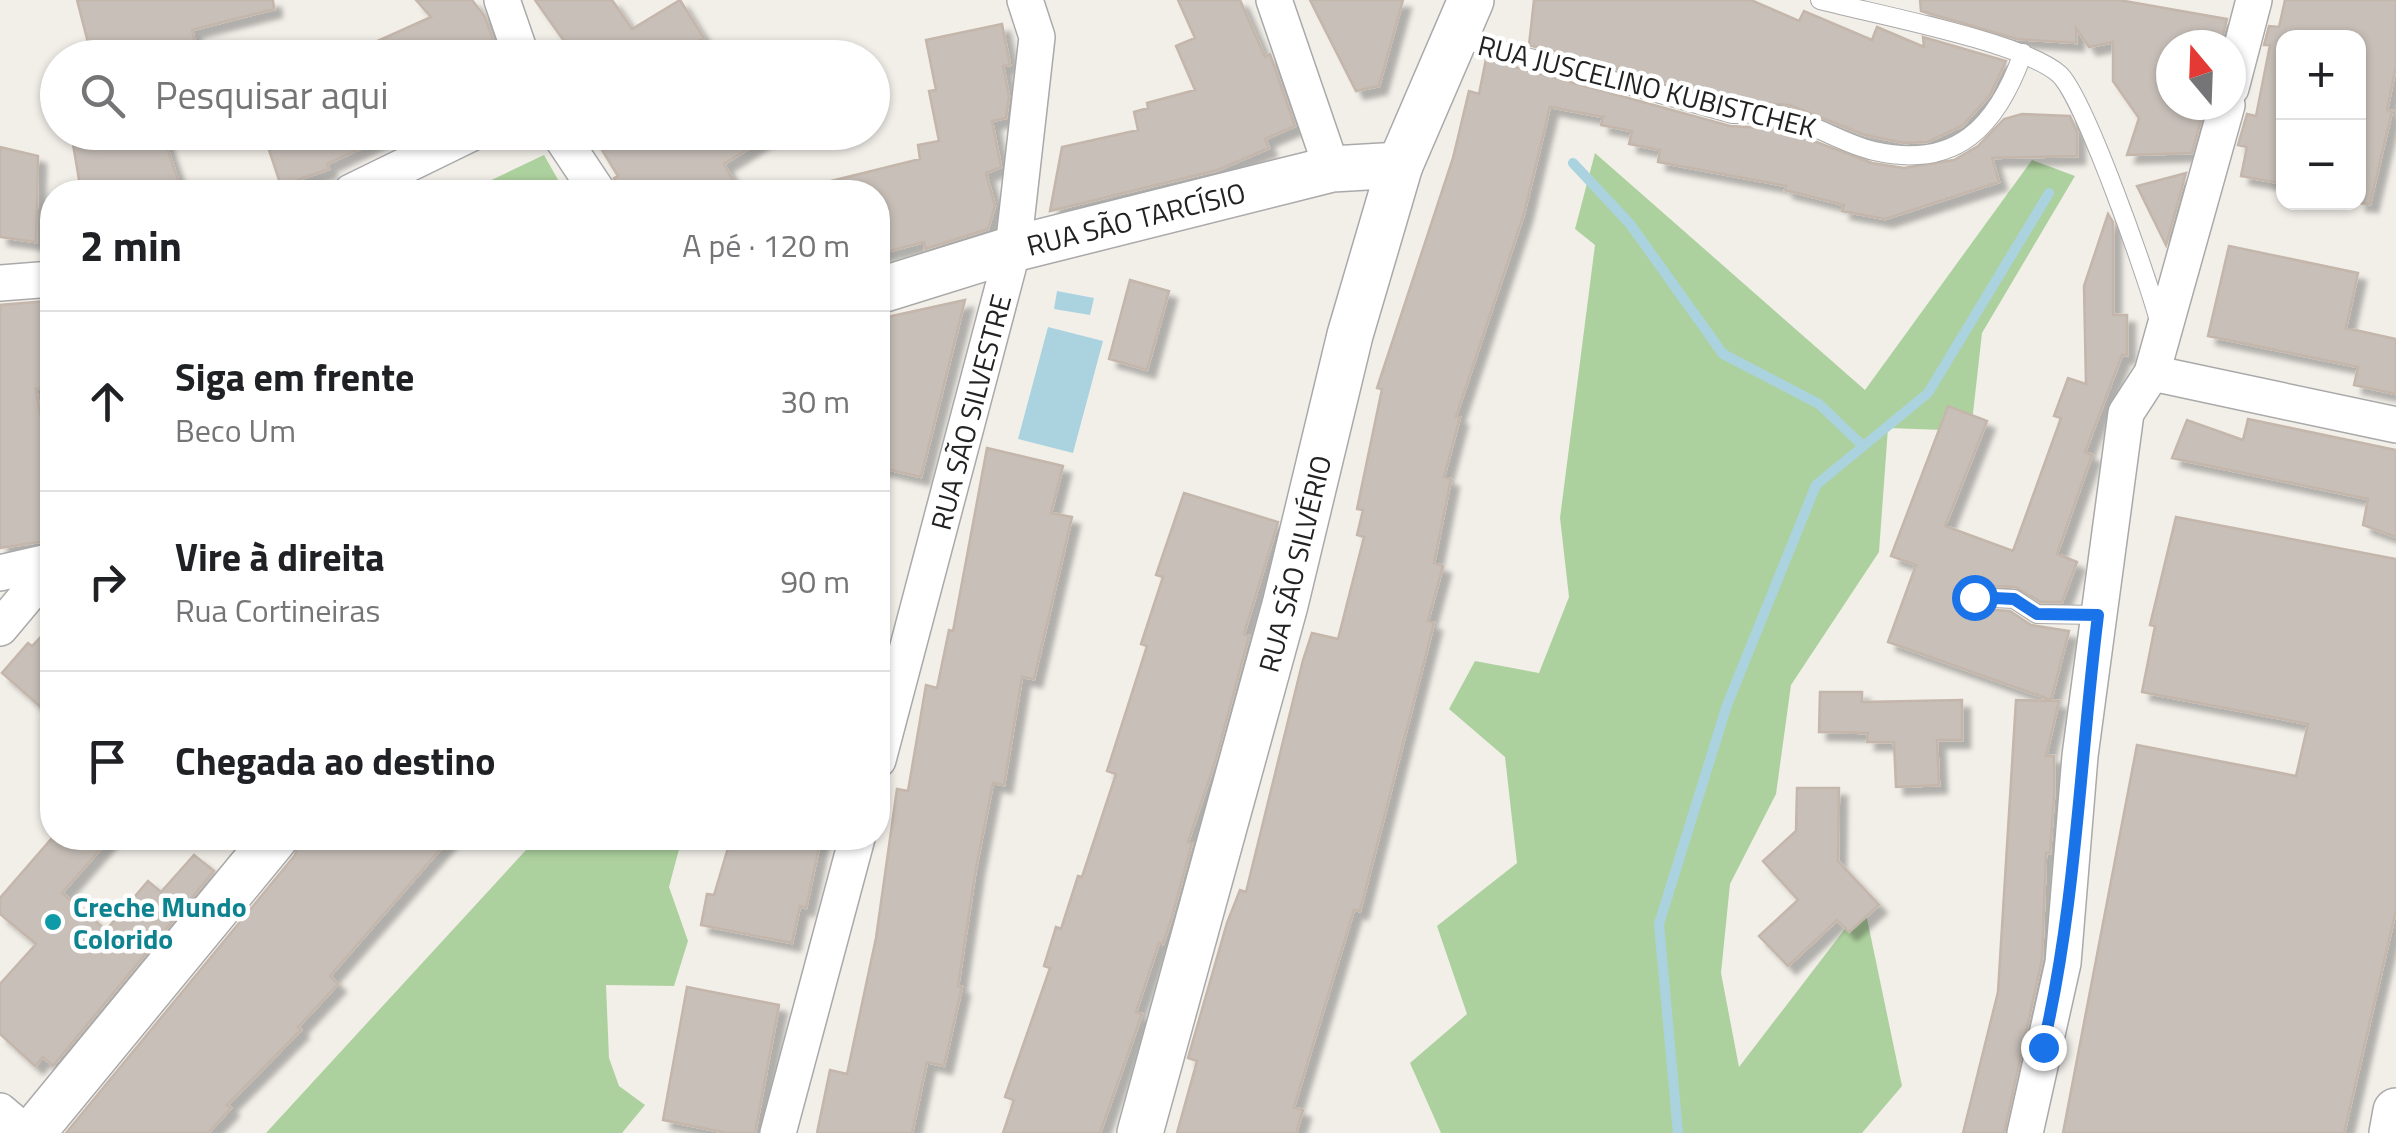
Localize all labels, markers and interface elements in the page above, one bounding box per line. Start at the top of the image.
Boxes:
street label: RUA JUSCELINO KUBISTCHEK [1473,23,1821,149]
north arrow [2156,30,2246,120]
map controls [2276,30,2366,210]
button: + [2276,30,2366,120]
search box [40,40,890,150]
text: Pesquisar aqui [155,66,388,124]
icon: search [75,68,130,123]
button: − [2276,120,2366,210]
street label: RUA SÃO TARCÍSIO [1022,170,1250,266]
text: 2 min [80,213,182,277]
text: A pé · 120 m [682,221,850,269]
street label: RUA SÃO SILVESTRE [918,289,1022,534]
text: Siga em frente [175,348,414,406]
icon: ahead [80,374,135,429]
text: 30 m [780,377,850,425]
text: Beco Um [175,406,296,454]
street label: RUA SÃO SILVÉRIO [1246,451,1342,677]
text: Vire à direita [175,528,385,586]
icon: right [80,554,135,609]
text: 90 m [780,557,850,605]
route start [1952,575,1998,621]
text: Rua Cortineiras [175,586,380,634]
text: Chegada ao destino [175,732,495,790]
icon: arrive [80,734,135,789]
place label: Creche Mundo Colorido [73,885,247,960]
marker: Creche Mundo Colorido [42,911,64,933]
route end [2021,1025,2067,1071]

